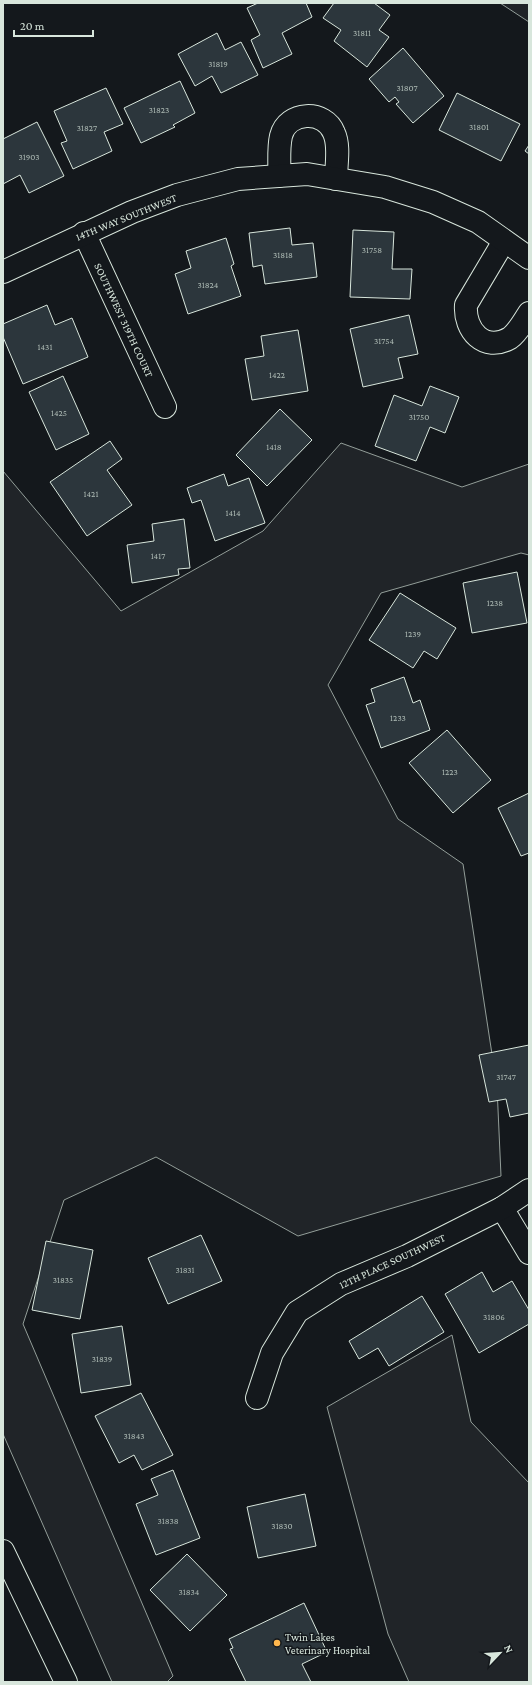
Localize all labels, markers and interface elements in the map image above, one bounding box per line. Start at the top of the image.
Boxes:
scale bar [14,12,93,38]
text: 20 m [20,19,45,33]
house number: 31811 [353,28,371,38]
house number: 31819 [208,59,228,69]
house number: 31807 [396,83,418,93]
house number: 31823 [149,105,169,115]
house number: 31801 [469,122,489,132]
house number: 31827 [77,123,97,133]
house number: 31903 [18,152,40,162]
street label: 14TH WAY SOUTHWEST [74,191,178,243]
house number: 31758 [362,245,382,255]
house number: 31818 [273,250,293,260]
street label: SOUTHWEST 319TH COURT [92,261,156,379]
house number: 31824 [198,280,219,290]
house number: 31754 [374,336,394,346]
house number: 1431 [38,342,52,352]
house number: 1422 [269,370,285,380]
house number: 1425 [51,408,67,418]
house number: 31750 [409,412,429,422]
house number: 1418 [266,442,282,452]
house number: 1421 [84,489,98,499]
house number: 1414 [225,508,241,518]
house number: 1417 [151,551,165,561]
house number: 1238 [487,598,503,608]
house number: 1239 [405,629,421,639]
house number: 1233 [390,713,406,723]
house number: 1223 [442,767,458,777]
house number: 31747 [496,1072,516,1082]
street label: 12TH PLACE SOUTHWEST [337,1231,447,1291]
house number: 31831 [175,1265,195,1275]
house number: 31835 [53,1275,73,1285]
house number: 31806 [483,1312,505,1322]
house number: 31839 [92,1354,113,1364]
house number: 31843 [124,1431,144,1441]
house number: 31838 [157,1516,179,1526]
house number: 31830 [271,1521,293,1531]
house number: 31834 [179,1587,200,1597]
place label: Twin Lakes Veterinary Hospital [285,1631,370,1657]
north arrow [480,1633,520,1673]
marker: Twin Lakes Veterinary Hospital [272,1638,282,1648]
text: N [502,1643,516,1655]

